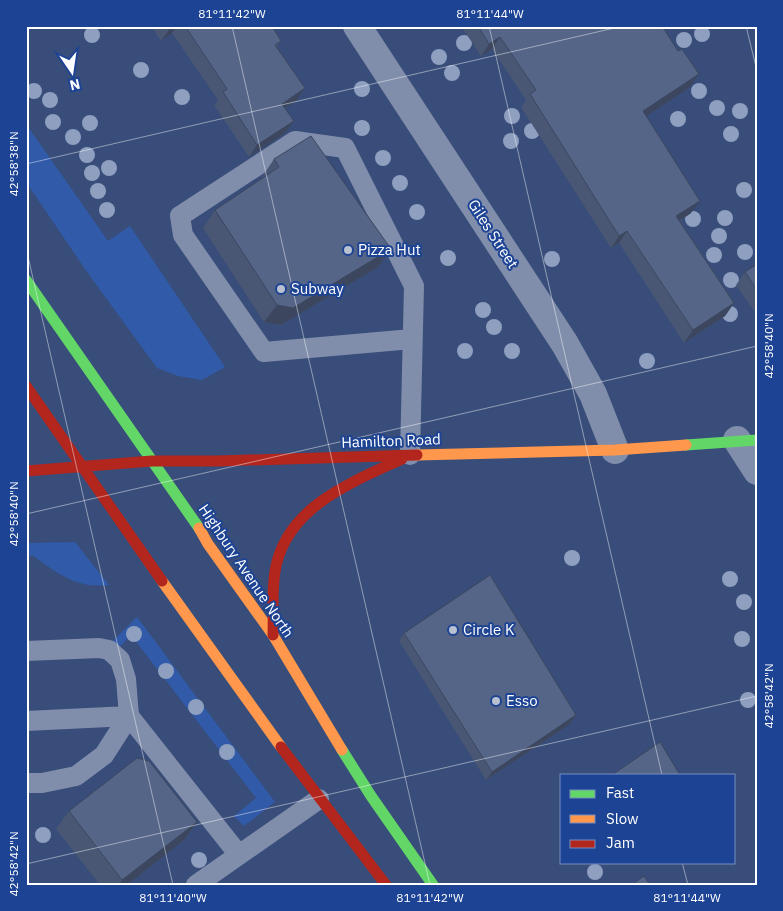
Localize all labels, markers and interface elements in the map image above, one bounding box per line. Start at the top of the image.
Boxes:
text: 81°11'42"W [198,6,266,21]
text: 81°11'44"W [456,6,524,21]
north arrow [48,48,98,98]
text: N [68,75,82,95]
text: 42°58'38"N [6,131,21,197]
street label: Giles Street [464,196,523,272]
place label: Pizza Hut [358,240,421,259]
marker: Pizza Hut [342,244,354,256]
place label: Subway [291,279,344,298]
marker: Subway [275,283,287,295]
text: 42°58'40"N [761,313,776,379]
street label: Hamilton Road [341,429,441,452]
text: 42°58'40"N [6,481,21,547]
street label: Highbury Avenue North [195,500,298,641]
place label: Circle K [463,620,515,639]
marker: Circle K [447,624,459,636]
text: 42°58'42"N [761,663,776,729]
place label: Esso [506,691,538,710]
marker: Esso [490,695,502,707]
legend [560,774,736,864]
text: Fast [606,783,634,802]
text: Slow [606,809,639,828]
text: 42°58'42"N [6,831,21,897]
text: Jam [606,833,635,852]
text: 81°11'40"W [139,890,207,905]
text: 81°11'42"W [396,890,464,905]
text: 81°11'44"W [653,890,721,905]

